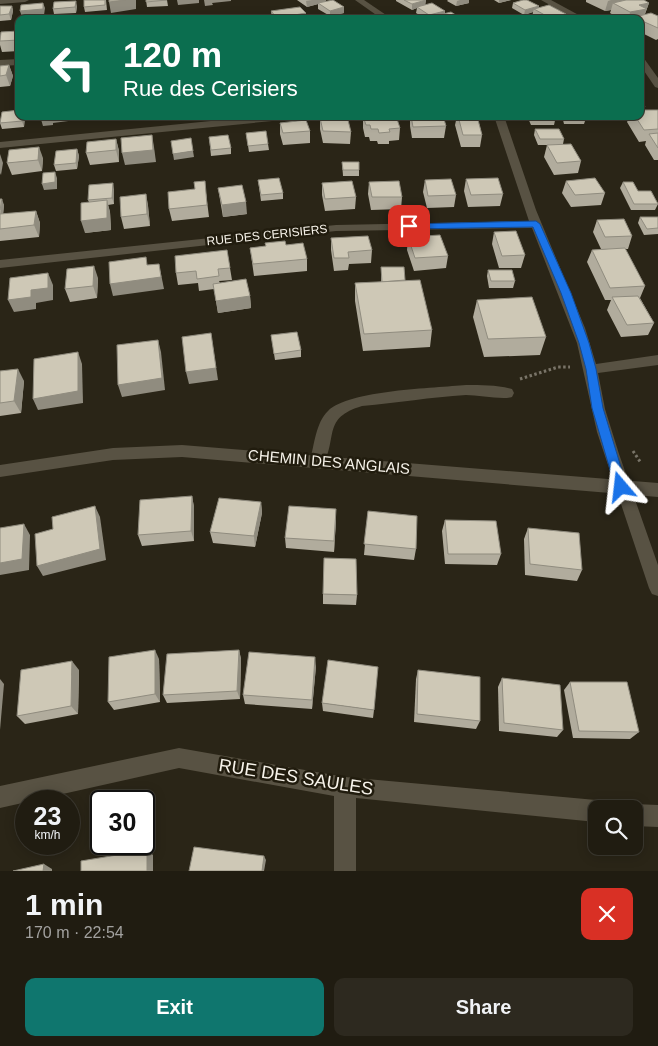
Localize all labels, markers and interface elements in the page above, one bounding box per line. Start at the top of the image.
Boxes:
icon: left [40,35,105,100]
text: 120 m [123,35,222,74]
text: Rue des Cerisiers [123,76,298,101]
pin [388,205,430,247]
icon: arrive [395,212,423,240]
street label: RUE DES CERISIERS [206,222,328,248]
street label: CHEMIN DES ANGLAIS [247,446,411,477]
position arrow [594,460,646,512]
street label: RUE DES SAULES [217,755,375,799]
speed limit sign: 30 [90,790,155,855]
map controls [588,800,643,855]
button: search [588,800,643,855]
text: 23 [34,802,61,830]
text: km/h [34,828,61,842]
text: 1 min [25,888,103,921]
button: close [581,888,633,940]
text: 170 m · 22:54 [25,924,124,941]
button: Exit [25,978,324,1036]
button: Share [334,978,633,1036]

